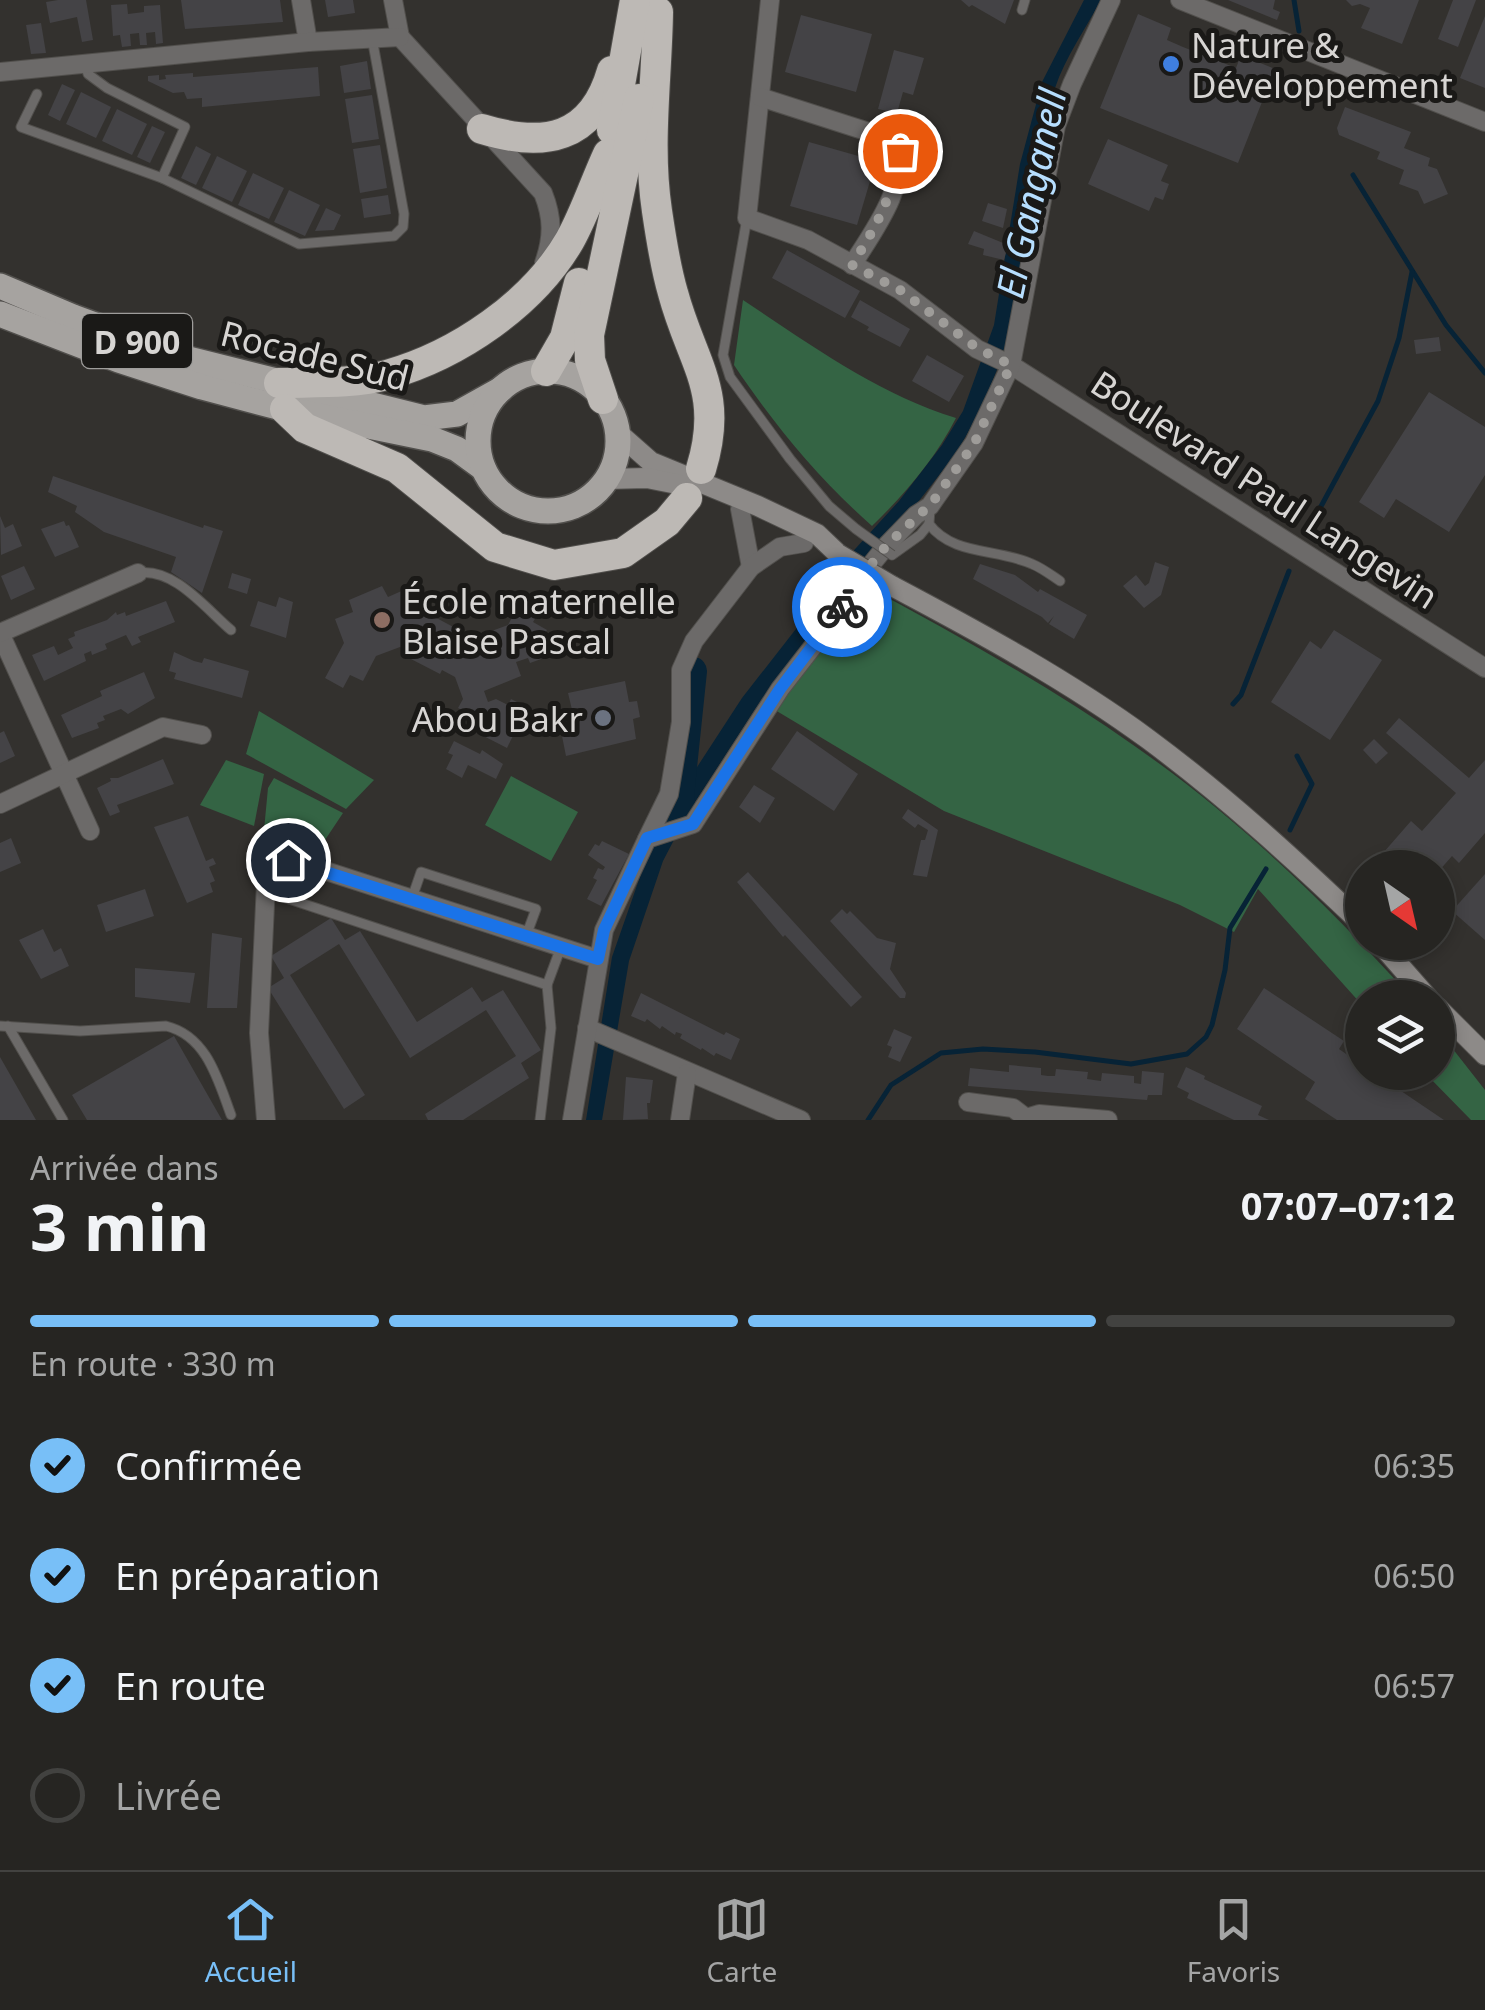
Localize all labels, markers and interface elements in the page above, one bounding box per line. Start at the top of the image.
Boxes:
place label: Nature & Développement [1191,21,1453,108]
marker: Nature & Développement [1160,53,1182,75]
water label: El Ganganell [982,82,1078,302]
pin [858,109,943,194]
icon: bag [873,124,928,179]
street label: Rocade Sud [216,309,414,401]
road number: D 900 [82,314,192,368]
street label: Boulevard Paul Langevin [1083,359,1447,619]
courier [792,557,892,657]
place label: École maternelle Blaise Pascal [402,577,676,664]
icon: bike [815,580,870,635]
marker: École maternelle Blaise Pascal [371,609,393,631]
place label: Abou Bakr [412,695,583,742]
marker: Abou Bakr [592,707,614,729]
pin [246,818,331,903]
icon: home [261,833,316,888]
north arrow [1345,850,1455,960]
map controls [1345,850,1455,1090]
button: layers [1345,980,1455,1090]
text: Arrivée dans [30,1146,219,1189]
text: 07:07–07:12 [1241,1179,1455,1231]
text: 3 min [30,1182,209,1270]
text: En route · 330 m [30,1342,276,1385]
icon: check [30,1438,85,1493]
text: Confirmée [115,1439,302,1491]
text: 06:35 [1373,1444,1455,1487]
icon: check [30,1548,85,1603]
text: En préparation [115,1549,380,1601]
text: 06:50 [1373,1554,1455,1597]
icon: check [30,1658,85,1713]
text: En route [115,1659,266,1711]
text: 06:57 [1373,1664,1455,1707]
text: Livrée [115,1769,222,1821]
tab: Accueil [205,1892,297,1990]
tab: Carte [706,1892,777,1990]
tab: Favoris [1187,1892,1280,1990]

